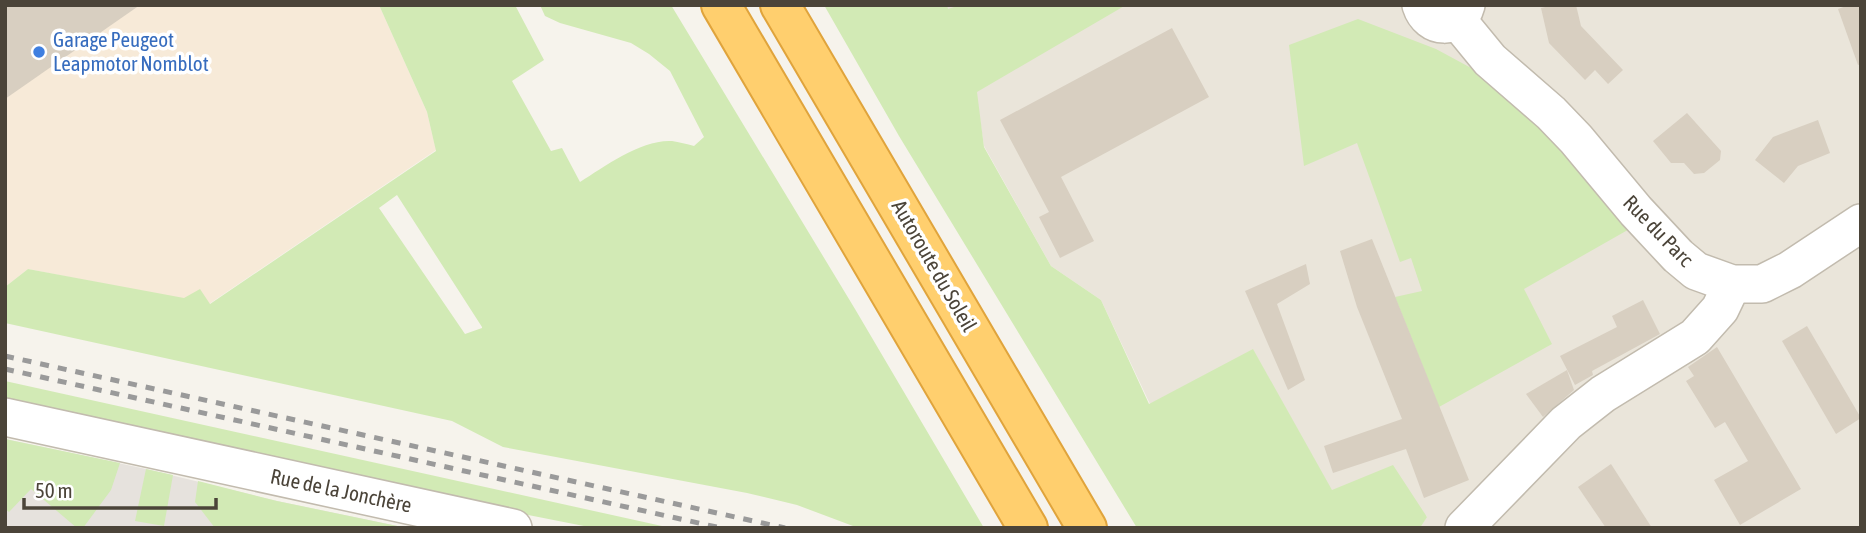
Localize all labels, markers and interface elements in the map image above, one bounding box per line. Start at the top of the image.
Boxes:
place label: Garage Peugeot Leapmotor Nomblot [53,27,209,75]
marker: Garage Peugeot Leapmotor Nomblot [31,44,47,60]
street label: Rue du Parc [1619,190,1699,271]
street label: Autoroute du Soleil [888,196,982,336]
street label: Rue de la Jonchère [268,463,414,517]
scale bar [24,466,217,510]
text: 50 m [35,478,73,502]

